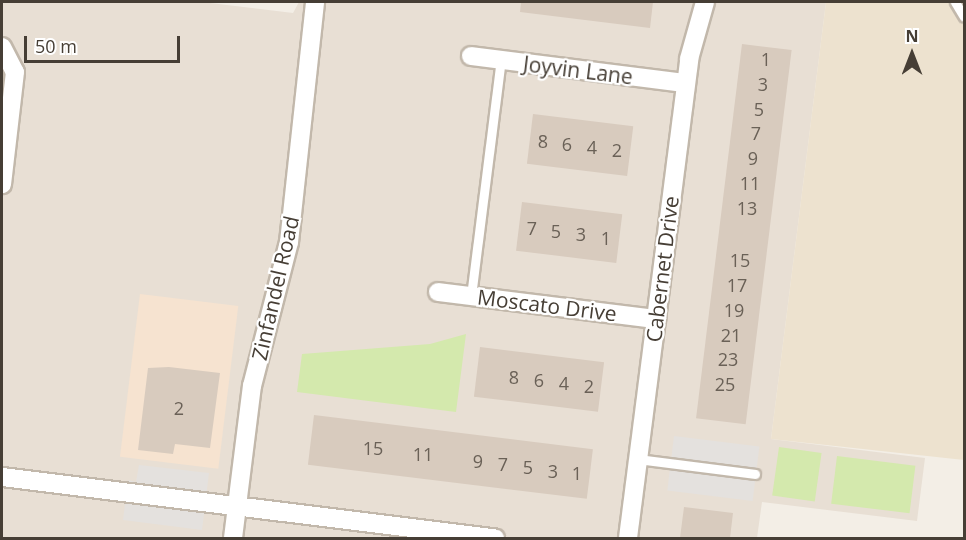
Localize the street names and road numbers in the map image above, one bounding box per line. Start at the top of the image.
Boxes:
street label: Joyvin Lane [522,51,634,89]
street label: Cabernet Drive [641,194,683,344]
street label: Zinfandel Road [246,213,304,363]
street label: Moscato Drive [476,284,618,326]

